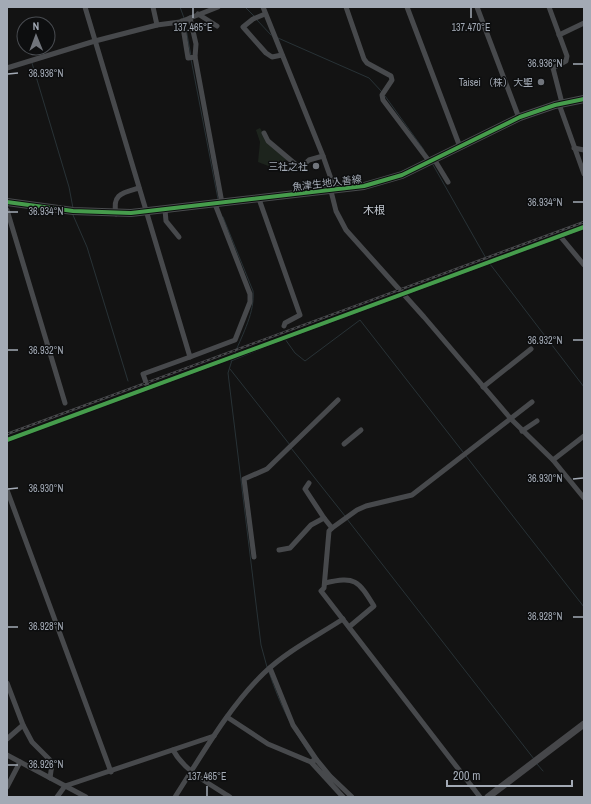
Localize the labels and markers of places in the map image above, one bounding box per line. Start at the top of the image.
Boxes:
place label: Taisei （株）大聖 [459,76,533,89]
marker: Taisei （株）大聖 [536,77,546,87]
place label: 三社之社 [268,160,308,173]
marker: 三社之社 [311,161,321,171]

